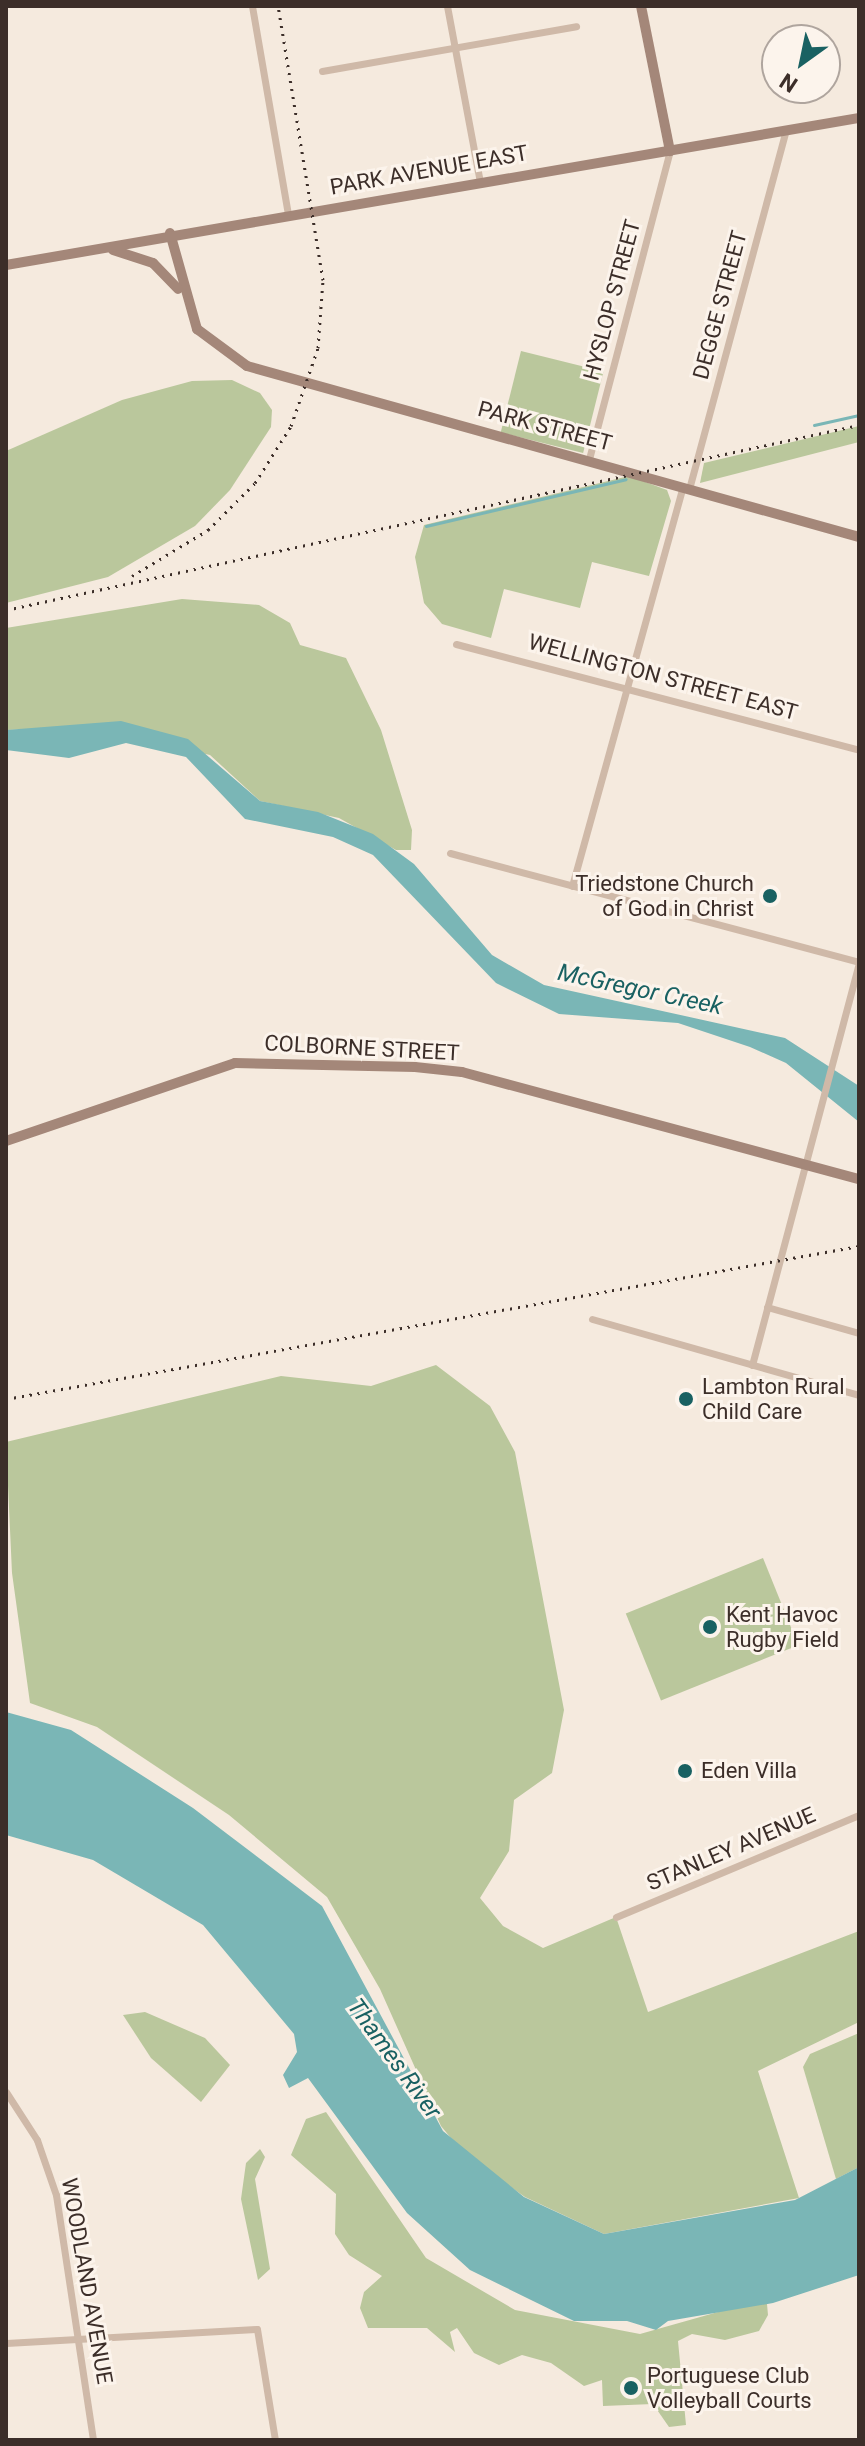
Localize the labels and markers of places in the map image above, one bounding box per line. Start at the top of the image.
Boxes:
place label: Triedstone Church of God in Christ [575,870,754,922]
marker: Triedstone Church of God in Christ [761,887,779,905]
place label: Lambton Rural Child Care [702,1373,845,1424]
marker: Lambton Rural Child Care [677,1390,695,1408]
place label: Kent Havoc Rugby Field [726,1601,839,1652]
marker: Kent Havoc Rugby Field [701,1618,719,1636]
place label: Eden Villa [701,1758,797,1784]
marker: Eden Villa [676,1762,694,1780]
place label: Portuguese Club Volleyball Courts [647,2362,812,2414]
marker: Portuguese Club Volleyball Courts [622,2379,640,2397]

